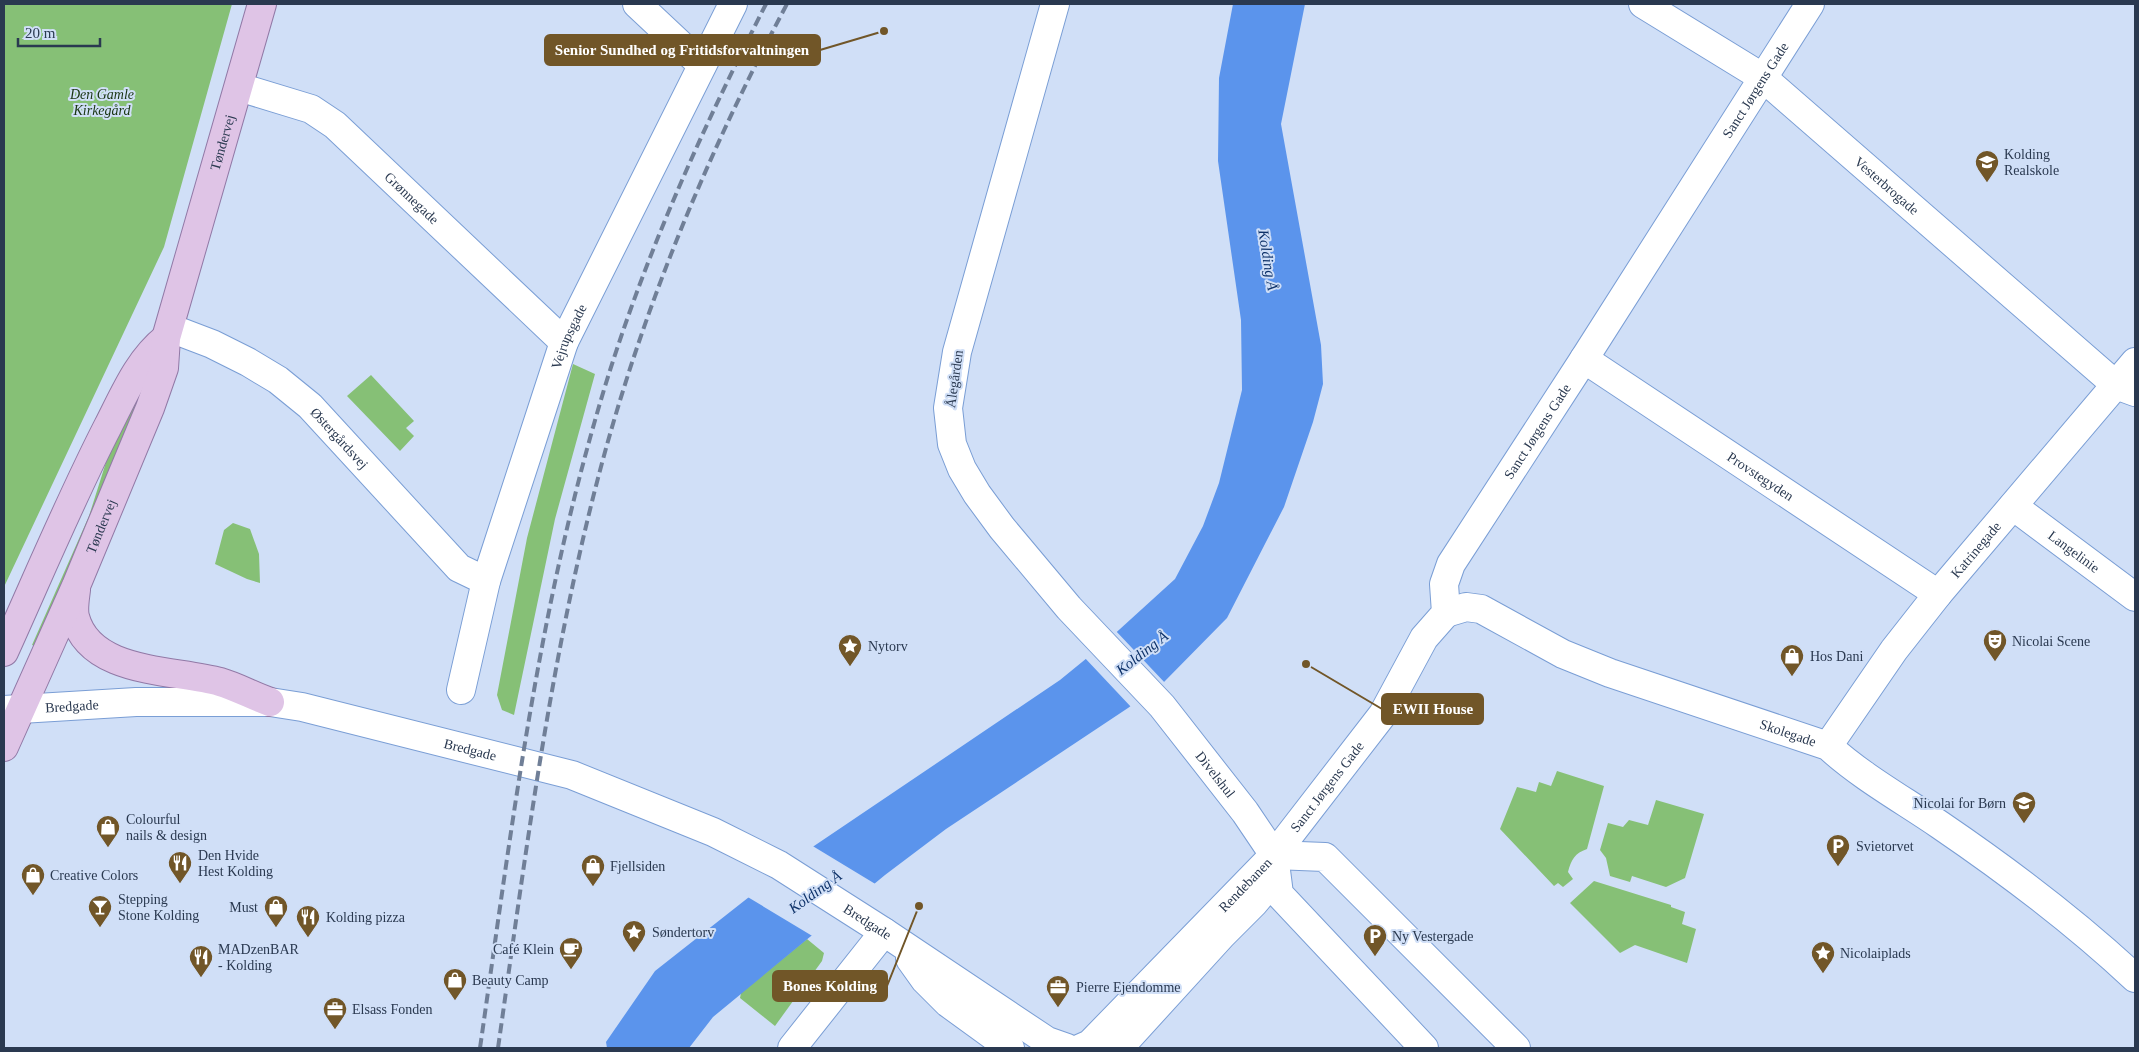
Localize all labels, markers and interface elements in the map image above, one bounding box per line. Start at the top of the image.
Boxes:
scale bar [18,15,100,47]
text: 20 m [25,25,56,41]
callout: Senior Sundhed og Fritidsforvaltningen [545,35,820,65]
street label: Sanct Jørgens Gade [1720,40,1792,141]
text: Senior Sundhed og Fritidsforvaltningen [555,42,810,58]
park label: Den Gamle Kirkegård [69,87,134,118]
street label: Tøndervej [208,113,238,172]
place label: Kolding Realskole [2004,147,2059,178]
school or university icon: Kolding Realskole [1974,149,2000,183]
street label: Vesterbrogade [1851,154,1922,218]
street label: Grønnegade [382,169,442,227]
water label: Kolding Å [1255,228,1281,292]
street label: Vejrupsgade [549,302,590,371]
street label: Ålegården [943,349,966,409]
street label: Sanct Jørgens Gade [1501,381,1574,482]
street label: Østergårdsvej [307,405,371,472]
street label: Provstegyden [1724,449,1796,504]
street label: Tøndervej [83,497,119,556]
street label: Katrinegade [1948,519,2004,581]
street label: Langelinie [2045,528,2102,576]
water label: Kolding Å [1112,627,1172,679]
theatre icon: Nicolai Scene [1982,628,2008,662]
place icon: Nytorv [837,633,863,667]
place label: Nicolai Scene [2012,634,2090,649]
place label: Nytorv [868,639,908,654]
shop icon: Hos Dani [1779,643,1805,677]
place label: Hos Dani [1810,649,1863,664]
callout: EWII House [1382,694,1483,724]
street label: Bredgade [45,697,99,715]
text: EWII House [1393,701,1474,717]
street label: Skolegade [1758,717,1818,749]
street label: Bredgade [442,736,498,764]
street label: Sanct Jørgens Gade [1288,739,1367,835]
street label: Divelshul [1192,749,1238,801]
school or university icon: Nicolai for Børn [2011,790,2037,824]
place label: Nicolai for Børn [1913,796,2006,811]
place label: Colourful nails & design [126,812,207,843]
shop icon: Colourful nails & design [95,814,121,848]
parking icon: Svietorvet [1825,833,1851,867]
place label: Svietorvet [1856,839,1914,854]
place label: Den Hvide Hest Kolding [198,848,273,879]
restaurant icon: Den Hvide Hest Kolding [167,850,193,884]
shop icon: Fjellsiden [580,853,606,887]
street label: Rendebanen [1216,855,1275,915]
place label: Fjellsiden [610,859,665,874]
shop icon: Creative Colors [20,862,46,896]
water label: Kolding Å [785,867,845,917]
place label: Creative Colors [50,868,138,883]
place label: Stepping Stone Kolding [118,892,199,923]
bar icon: Stepping Stone Kolding [87,894,113,928]
shop icon: Must [263,894,289,928]
place label: Must [229,900,258,915]
street label: Bredgade [841,901,894,943]
restaurant icon: Kolding pizza [295,904,321,938]
place label: Kolding pizza [326,910,406,925]
place icon: Søndertorv [621,919,647,953]
parking icon: Ny Vestergade [1362,923,1388,957]
place label: Søndertorv [652,925,714,940]
place label: Ny Vestergade [1392,929,1474,944]
cafe icon: Café Klein [558,936,584,970]
place icon: Nicolaiplads [1810,940,1836,974]
place label: MADzenBAR - Kolding [218,942,300,973]
place label: Café Klein [493,942,554,957]
restaurant icon: MADzenBAR - Kolding [188,944,214,978]
place label: Nicolaiplads [1840,946,1911,961]
shop icon: Beauty Camp [442,967,468,1001]
callout: Bones Kolding [773,971,887,1001]
place label: Beauty Camp [472,973,549,988]
office icon: Pierre Ejendomme [1045,974,1071,1008]
text: Bones Kolding [783,978,877,994]
place label: Pierre Ejendomme [1076,980,1181,995]
office icon: Elsass Fonden [322,996,348,1030]
place label: Elsass Fonden [352,1002,433,1017]

